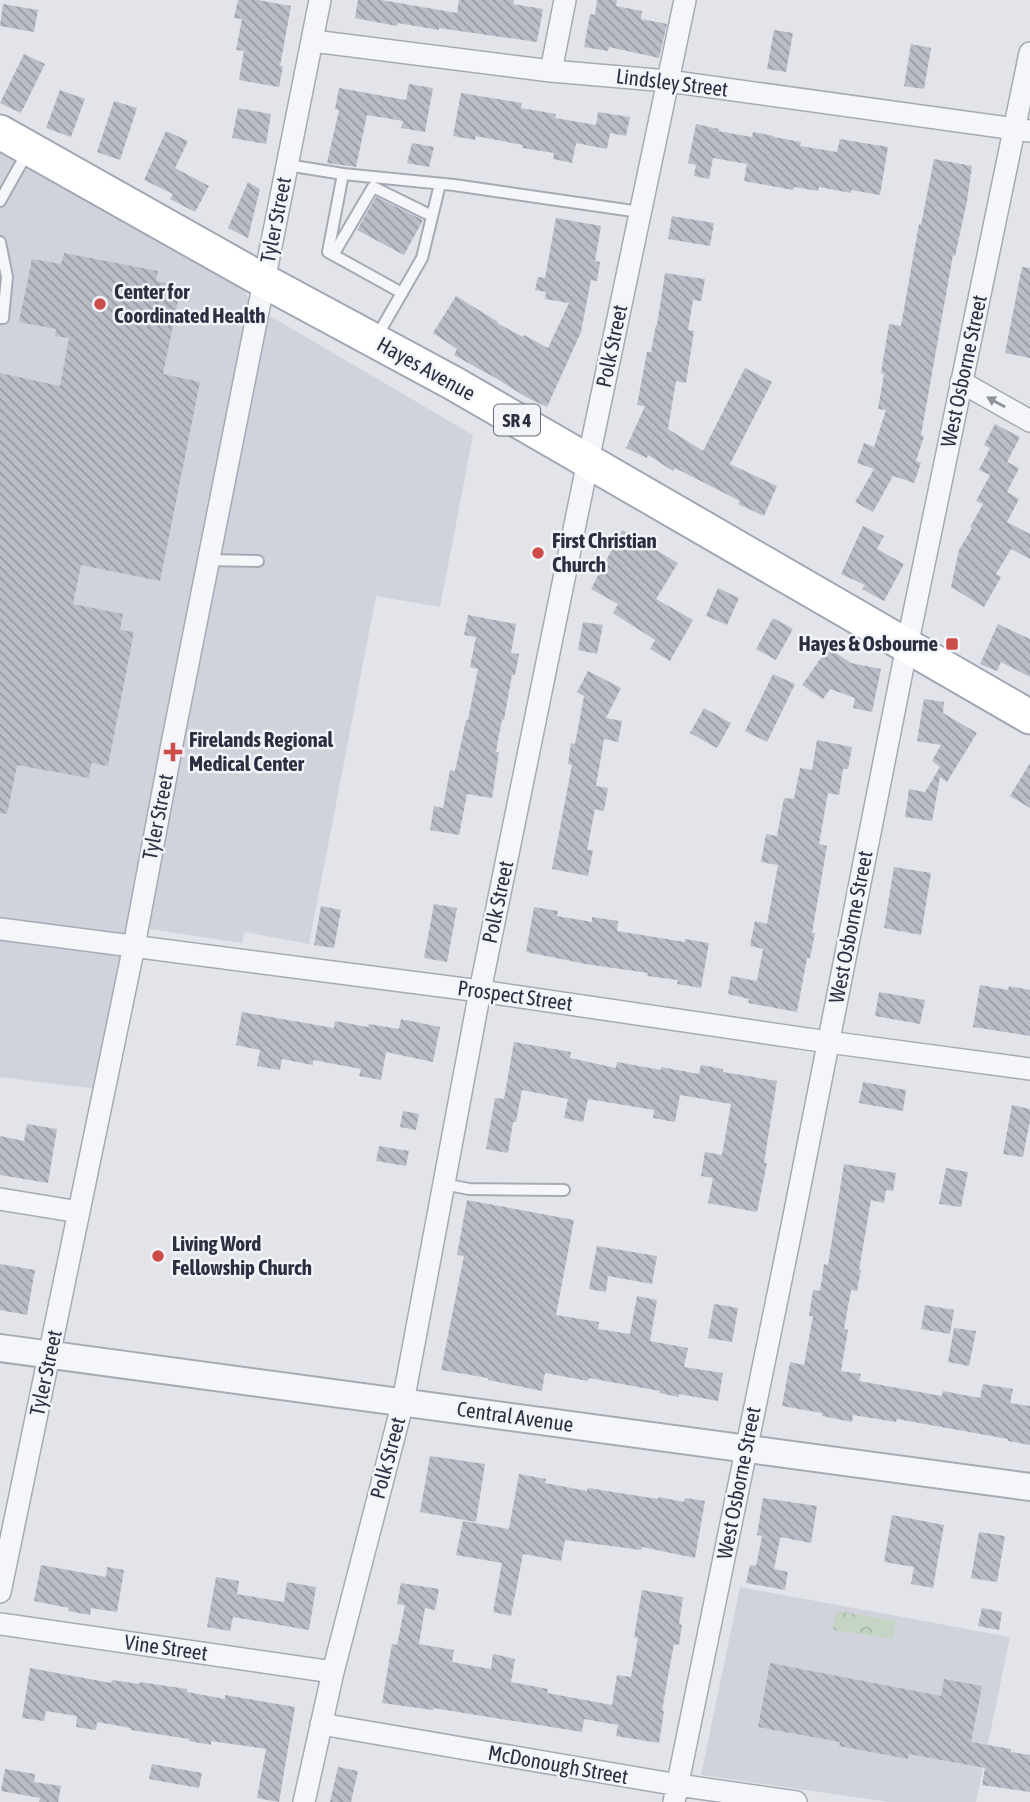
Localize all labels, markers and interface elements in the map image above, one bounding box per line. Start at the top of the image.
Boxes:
street label: Lindsley Street [615,63,730,101]
street label: Tyler Street [255,175,295,265]
place label: Center for Coordinated Health [114,279,266,327]
street label: West Osborne Street [935,293,991,449]
marker: Center for Coordinated Health [92,296,108,312]
street label: Polk Street [591,302,631,389]
street label: Hayes Avenue [373,331,480,405]
one-way arrow [986,396,1005,408]
road number: SR 4 [494,404,540,436]
place label: First Christian Church [552,528,657,576]
marker: First Christian Church [530,545,546,561]
place label: Hayes & Osbourne [798,631,938,655]
marker: Hayes & Osbourne [944,636,960,652]
place label: Firelands Regional Medical Center [189,727,333,775]
marker: Firelands Regional Medical Center [163,742,183,762]
street label: Tyler Street [137,772,177,862]
street label: West Osborne Street [823,849,877,1005]
street label: Polk Street [477,858,517,945]
street label: Prospect Street [456,975,574,1015]
place label: Living Word Fellowship Church [172,1231,312,1279]
marker: Living Word Fellowship Church [150,1248,166,1264]
street label: Tyler Street [24,1328,66,1418]
street label: Central Avenue [455,1396,575,1436]
street label: West Osborne Street [711,1405,765,1561]
street label: Polk Street [365,1414,409,1501]
street label: Vine Street [123,1629,209,1665]
street label: McDonough Street [486,1740,630,1788]

